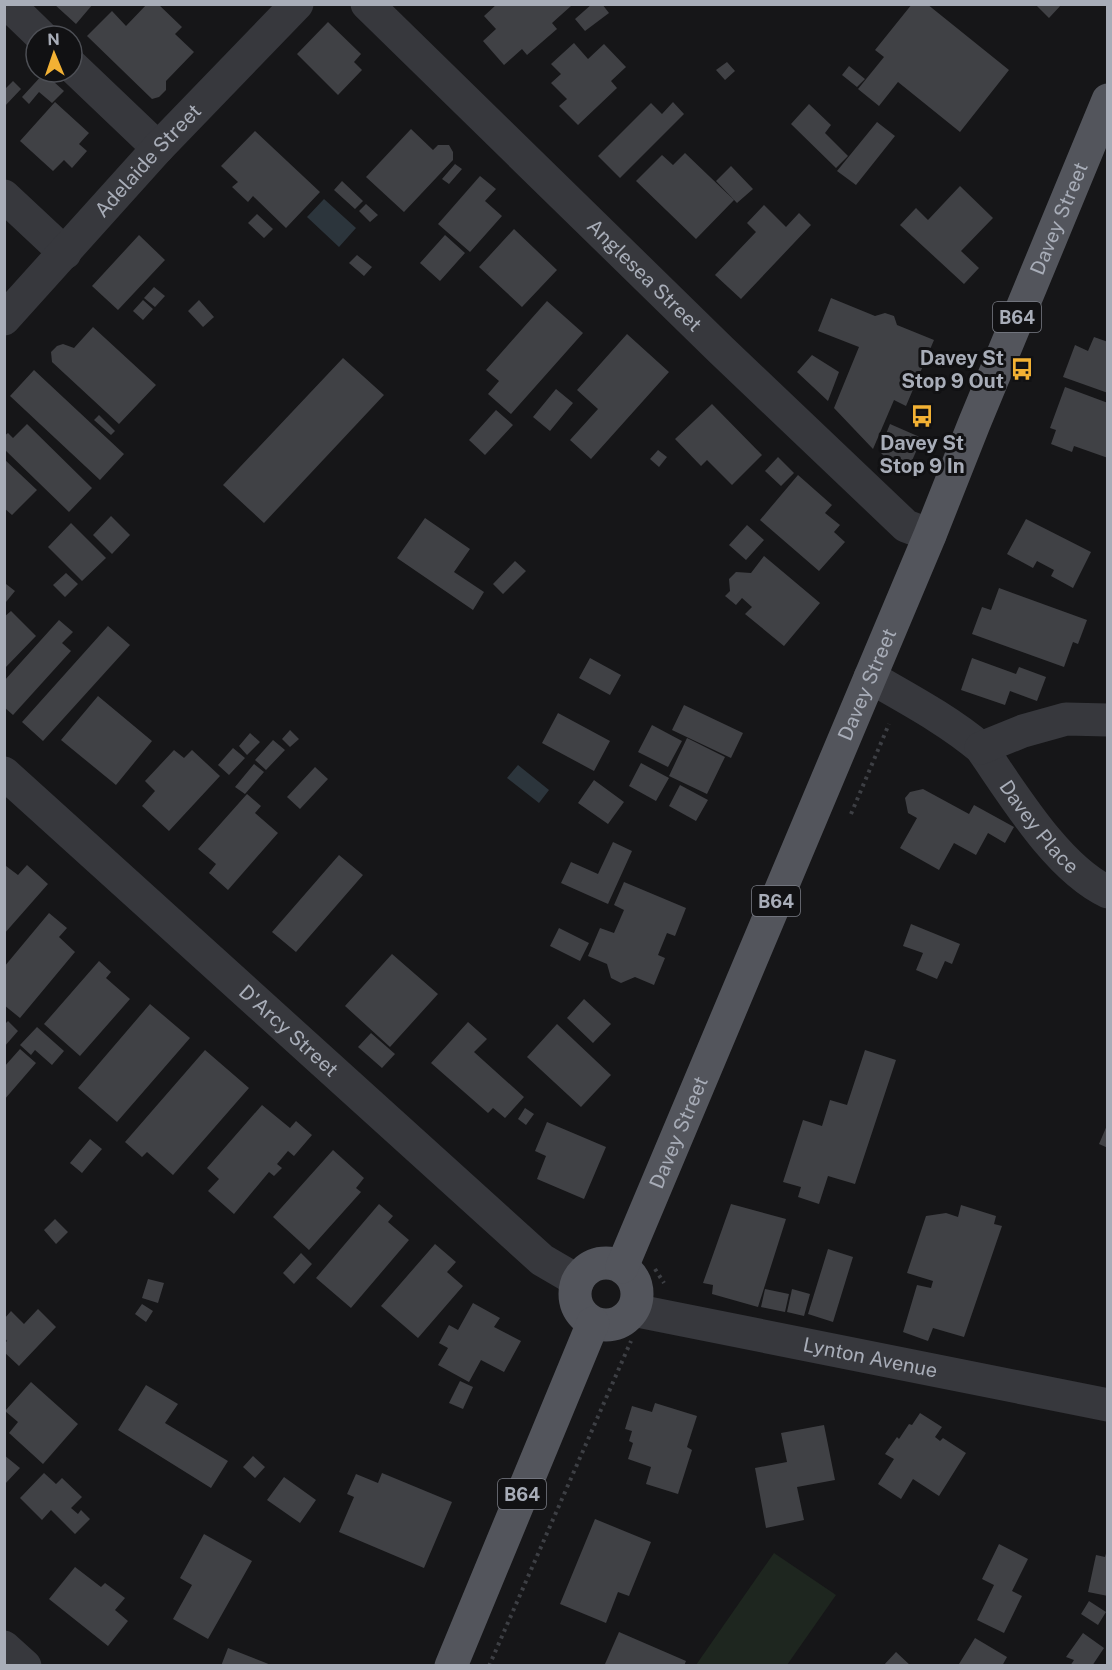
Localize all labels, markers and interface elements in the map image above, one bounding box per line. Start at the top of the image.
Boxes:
north arrow [24,24,84,84]
text: N [47,30,60,49]
street label: Adelaide Street [90,99,206,222]
street label: Davey Street [1025,159,1093,278]
street label: Anglesea Street [582,214,707,336]
road number: B64 [993,302,1041,332]
place label: Davey St Stop 9 Out [901,346,1004,393]
bus stop icon: Davey St Stop 9 Out [1009,356,1035,382]
bus stop icon: Davey St Stop 9 In [909,403,935,429]
place label: Davey St Stop 9 In [879,431,965,478]
street label: Davey Street [833,625,901,744]
street label: Davey Place [994,776,1084,879]
road number: B64 [752,886,800,916]
street label: D'Arcy Street [234,980,343,1082]
street label: Davey Street [644,1073,713,1192]
street label: Lynton Avenue [801,1332,940,1383]
road number: B64 [498,1479,546,1509]

